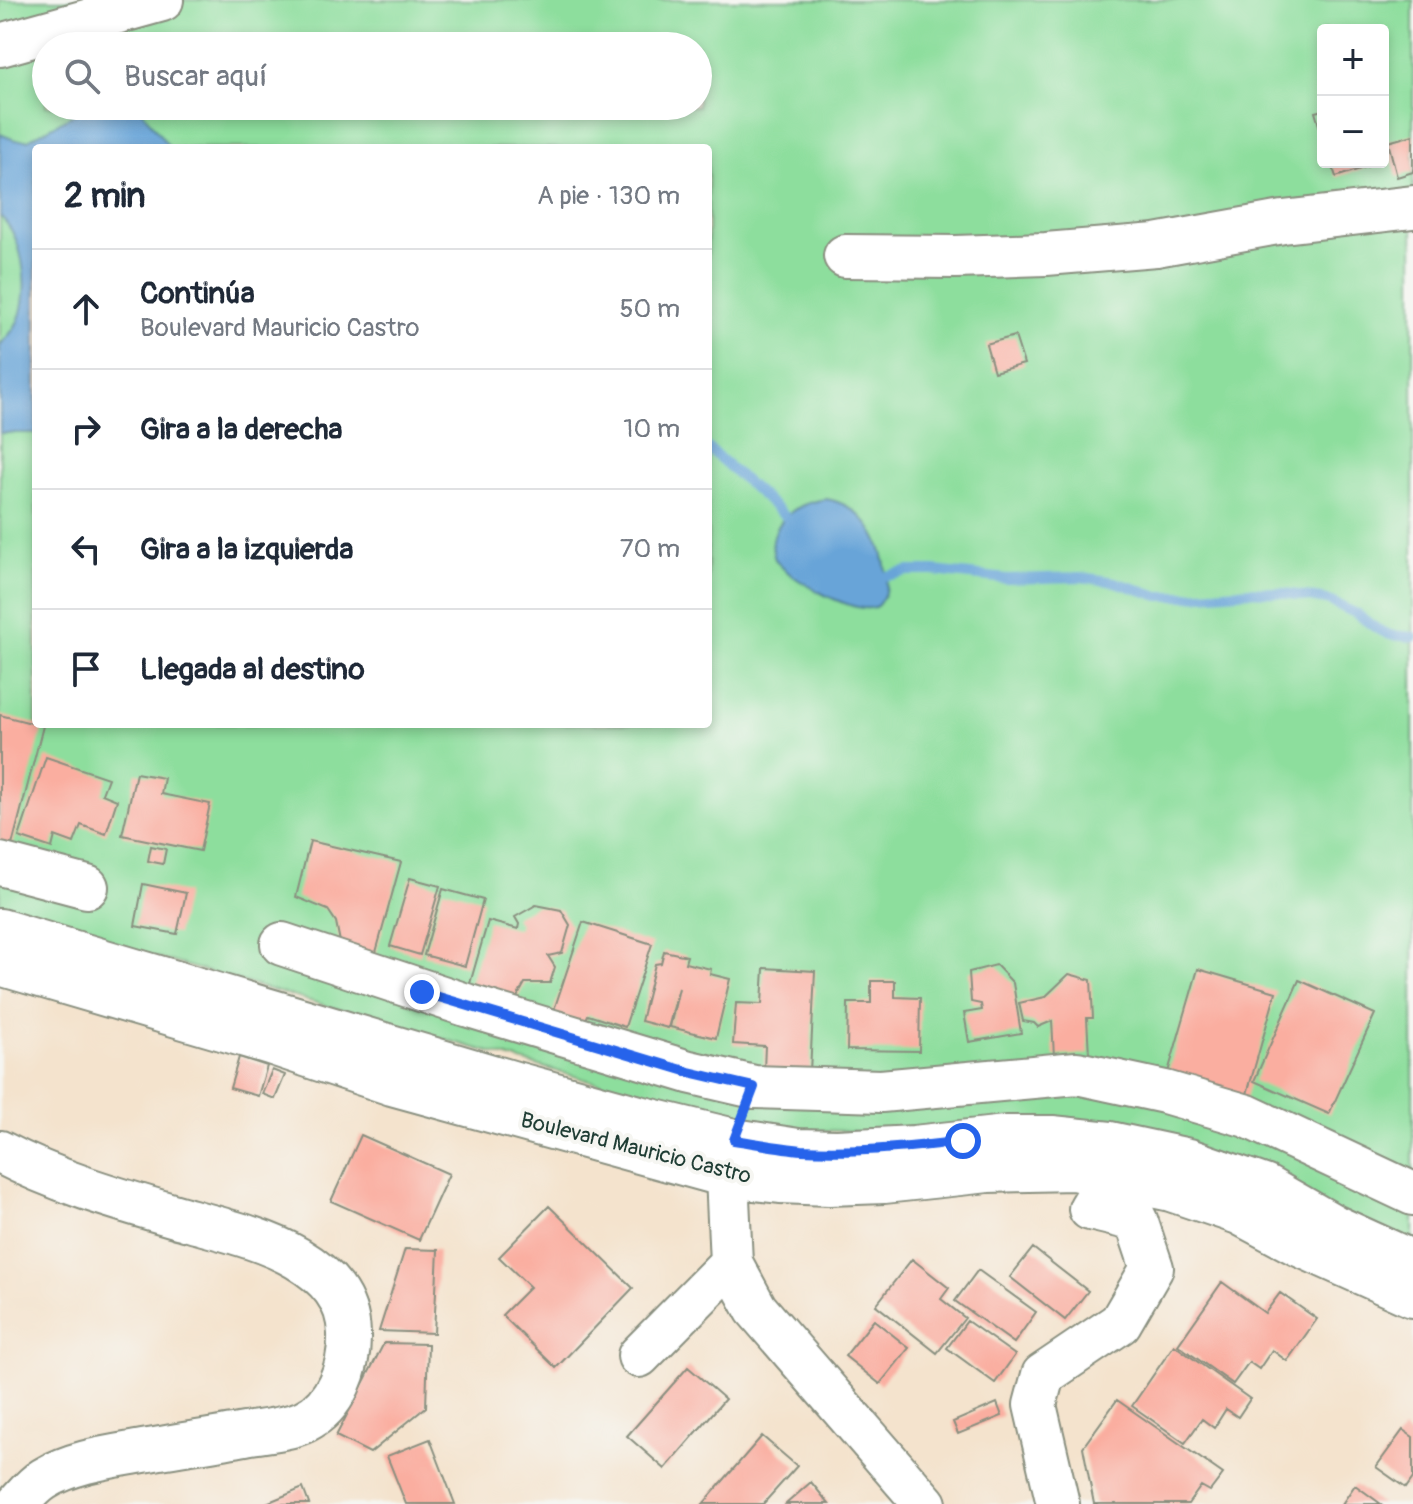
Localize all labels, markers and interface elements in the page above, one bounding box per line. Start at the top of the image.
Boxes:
map controls [1317,24,1389,168]
button: + [1317,24,1389,96]
search box [32,32,712,120]
icon: search [60,54,104,98]
text: Buscar aquí [124,58,267,95]
button: − [1317,96,1389,168]
text: 2 min [64,175,146,218]
text: A pie · 130 m [537,180,680,212]
text: Continúa [140,275,255,312]
icon: ahead [64,287,108,331]
text: 50 m [619,293,680,325]
text: Boulevard Mauricio Castro [140,312,419,344]
icon: right [64,407,108,451]
text: Gira a la derecha [140,411,342,448]
text: 10 m [623,413,680,445]
icon: left [64,527,108,571]
text: Gira a la izquierda [140,531,353,568]
text: 70 m [620,533,680,565]
icon: arrive [64,647,108,691]
text: Llegada al destino [140,651,365,688]
route end [404,974,440,1010]
street label: Boulevard Mauricio Castro [518,1106,754,1190]
route start [945,1123,981,1159]

